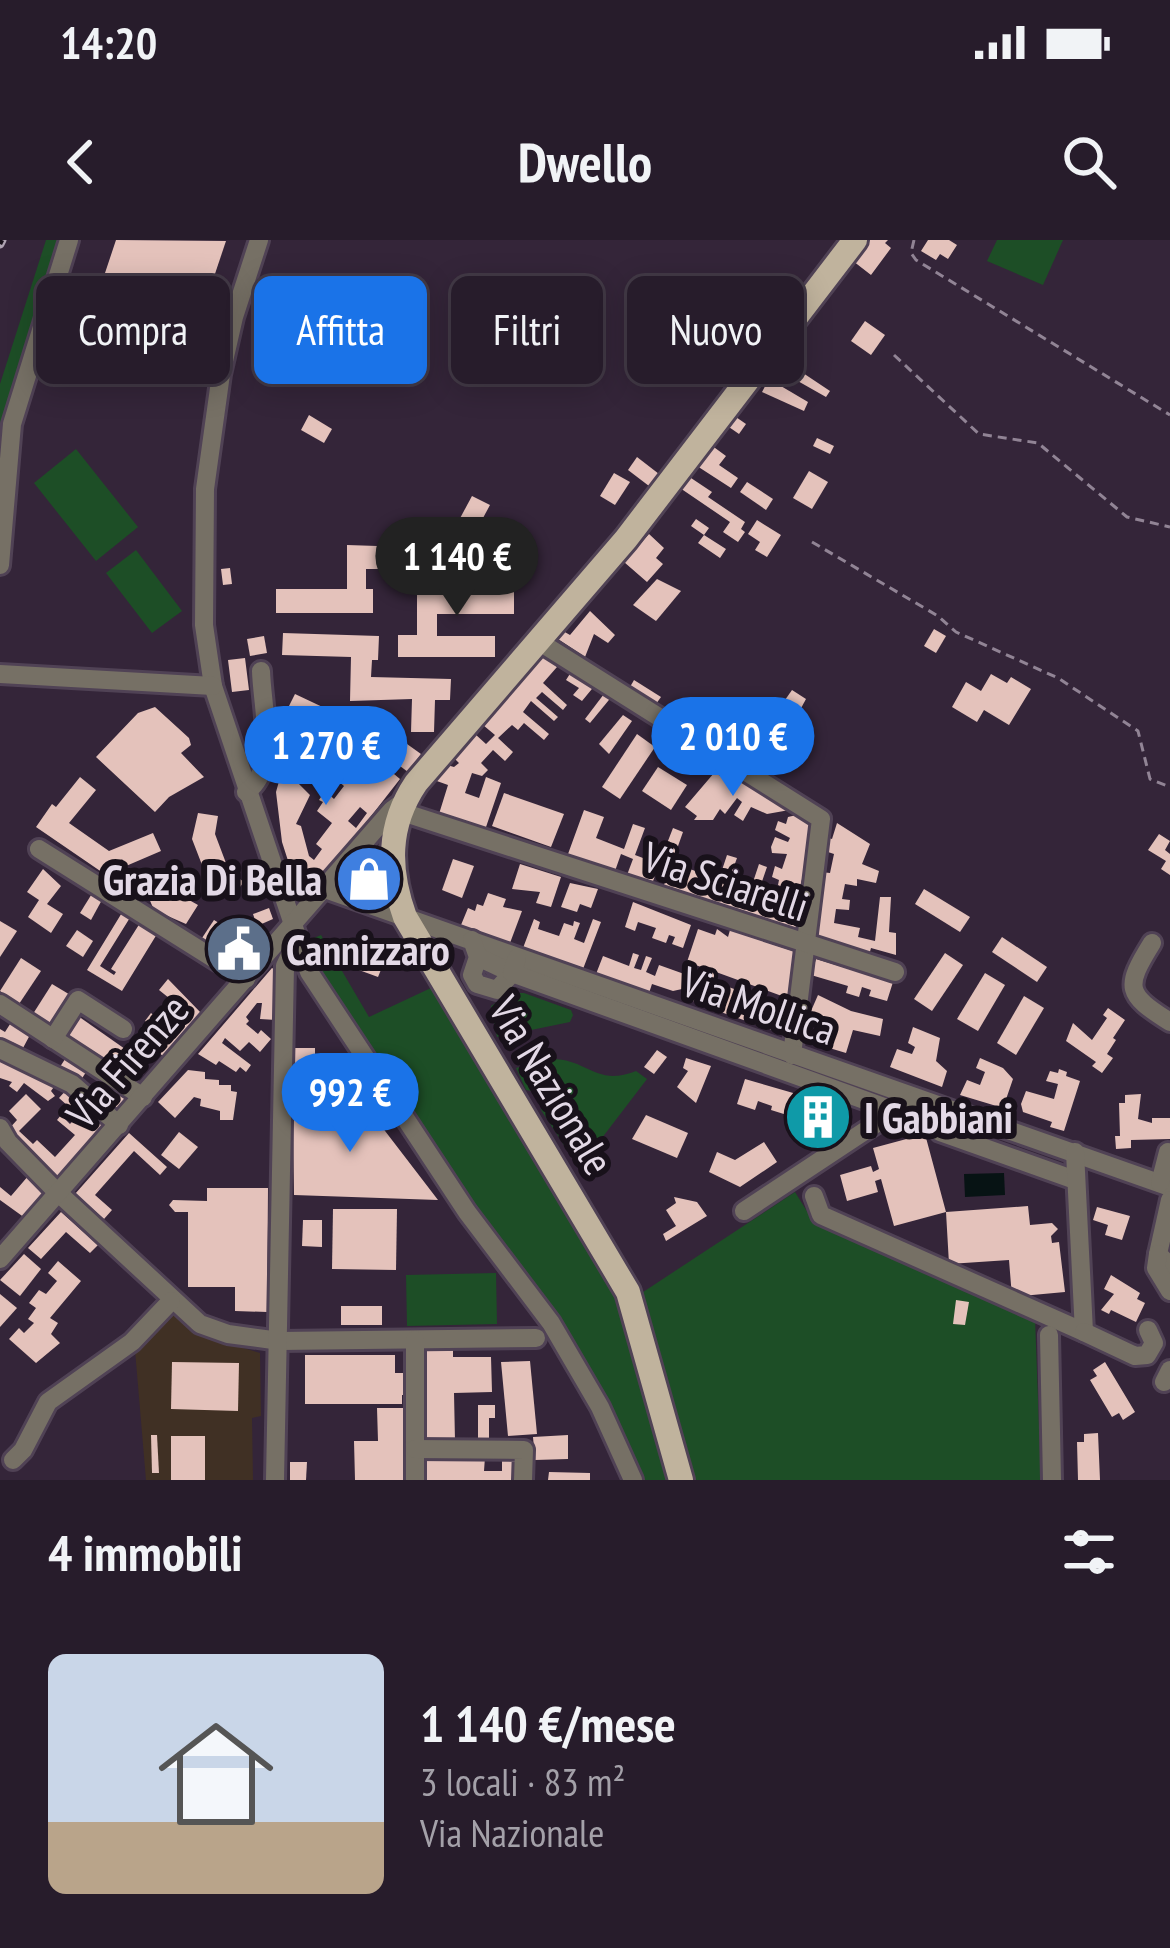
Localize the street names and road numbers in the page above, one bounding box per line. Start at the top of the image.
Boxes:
street label: Via Sciarelli [635,828,816,934]
street label: Via Mollica [674,953,843,1057]
street label: Via Firenze [53,983,200,1140]
street label: Via Nazionale [477,985,627,1184]

